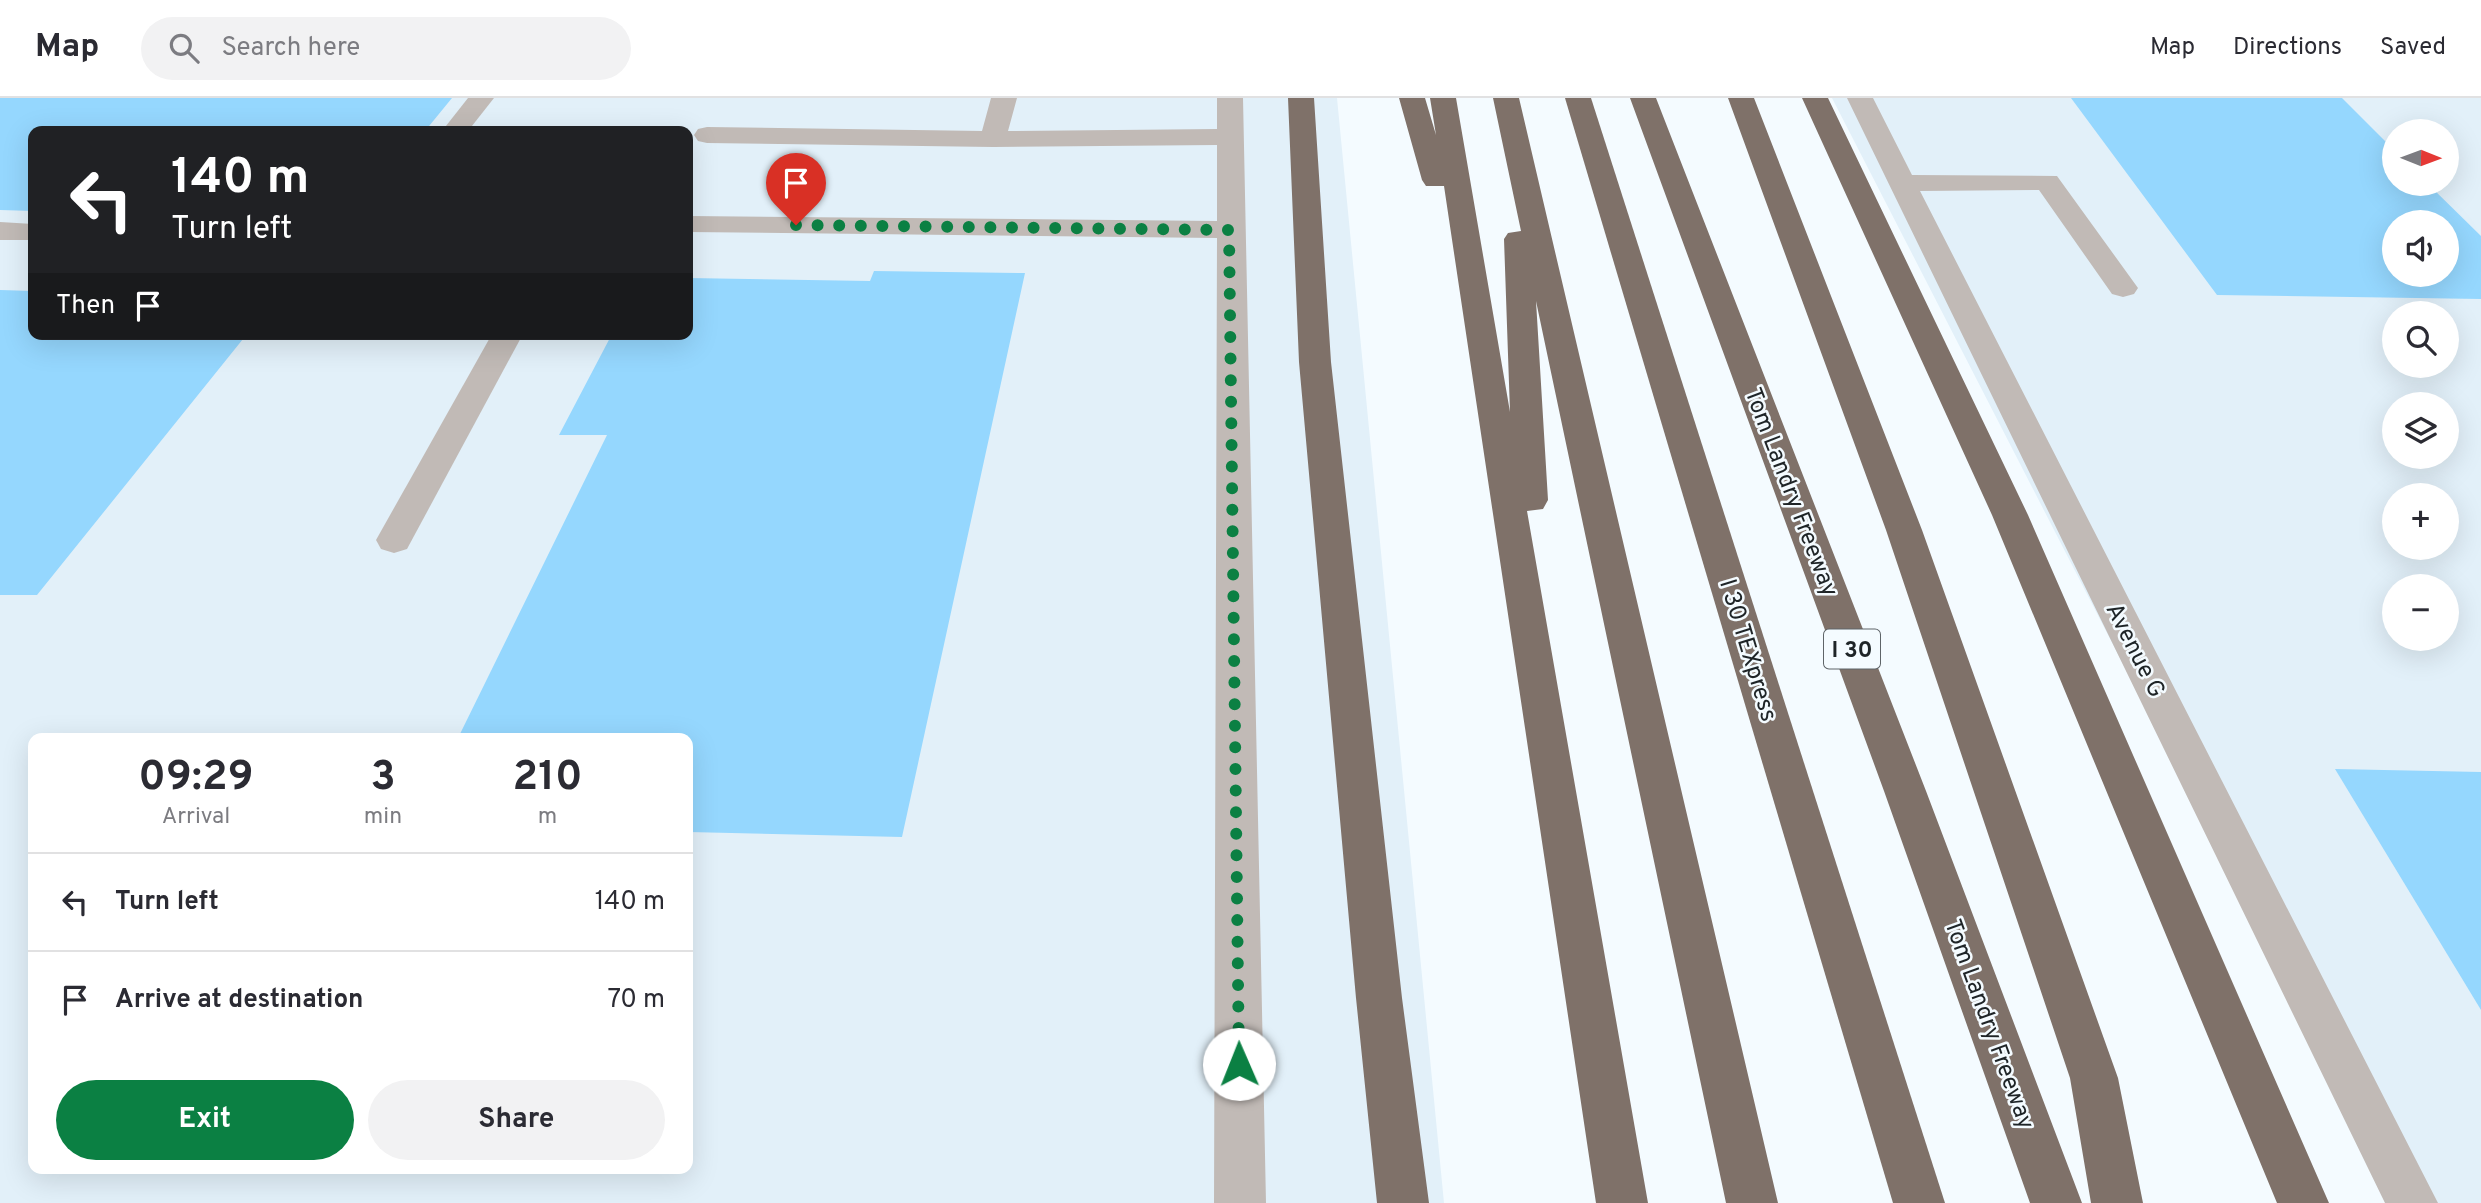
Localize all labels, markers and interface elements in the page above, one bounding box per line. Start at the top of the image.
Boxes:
search box [141,17,631,80]
text: Map [35,27,99,69]
icon: search [165,29,203,67]
text: Search here [221,32,360,65]
text: Map [2150,33,2195,63]
text: Directions [2233,33,2342,63]
text: Saved [2380,33,2446,63]
north arrow [2382,119,2459,196]
map controls [2382,119,2459,651]
text: 140 m [171,149,310,211]
pin [766,153,826,225]
icon: left [56,154,147,245]
icon: arrive [777,164,815,202]
text: Turn left [171,210,292,250]
button: sound [2382,210,2459,287]
icon: arrive [129,287,167,325]
text: Then [56,290,115,323]
button: search [2382,301,2459,378]
street label: Tom Landry Freeway [1736,384,1844,601]
button: layers [2382,392,2459,469]
button: + [2382,483,2459,560]
button: − [2382,574,2459,651]
street label: I 30 TEXpress [1711,576,1783,725]
street label: Avenue G [2098,598,2171,703]
road number: I 30 [1824,629,1880,668]
text: 09:29 [138,752,253,805]
text: 3 [370,752,396,805]
text: 210 [512,752,583,805]
text: Arrival [162,803,230,832]
text: min [364,803,402,832]
text: m [538,803,557,832]
icon: left [56,883,94,921]
text: Turn left [115,886,219,919]
text: 140 m [595,886,665,919]
street label: Tom Landry Freeway [1936,916,2040,1134]
icon: arrive [56,981,94,1019]
text: Arrive at destination [115,984,363,1017]
text: 70 m [607,984,665,1017]
position arrow [1202,1027,1276,1101]
button: Exit [56,1080,354,1160]
button: Share [368,1080,665,1160]

